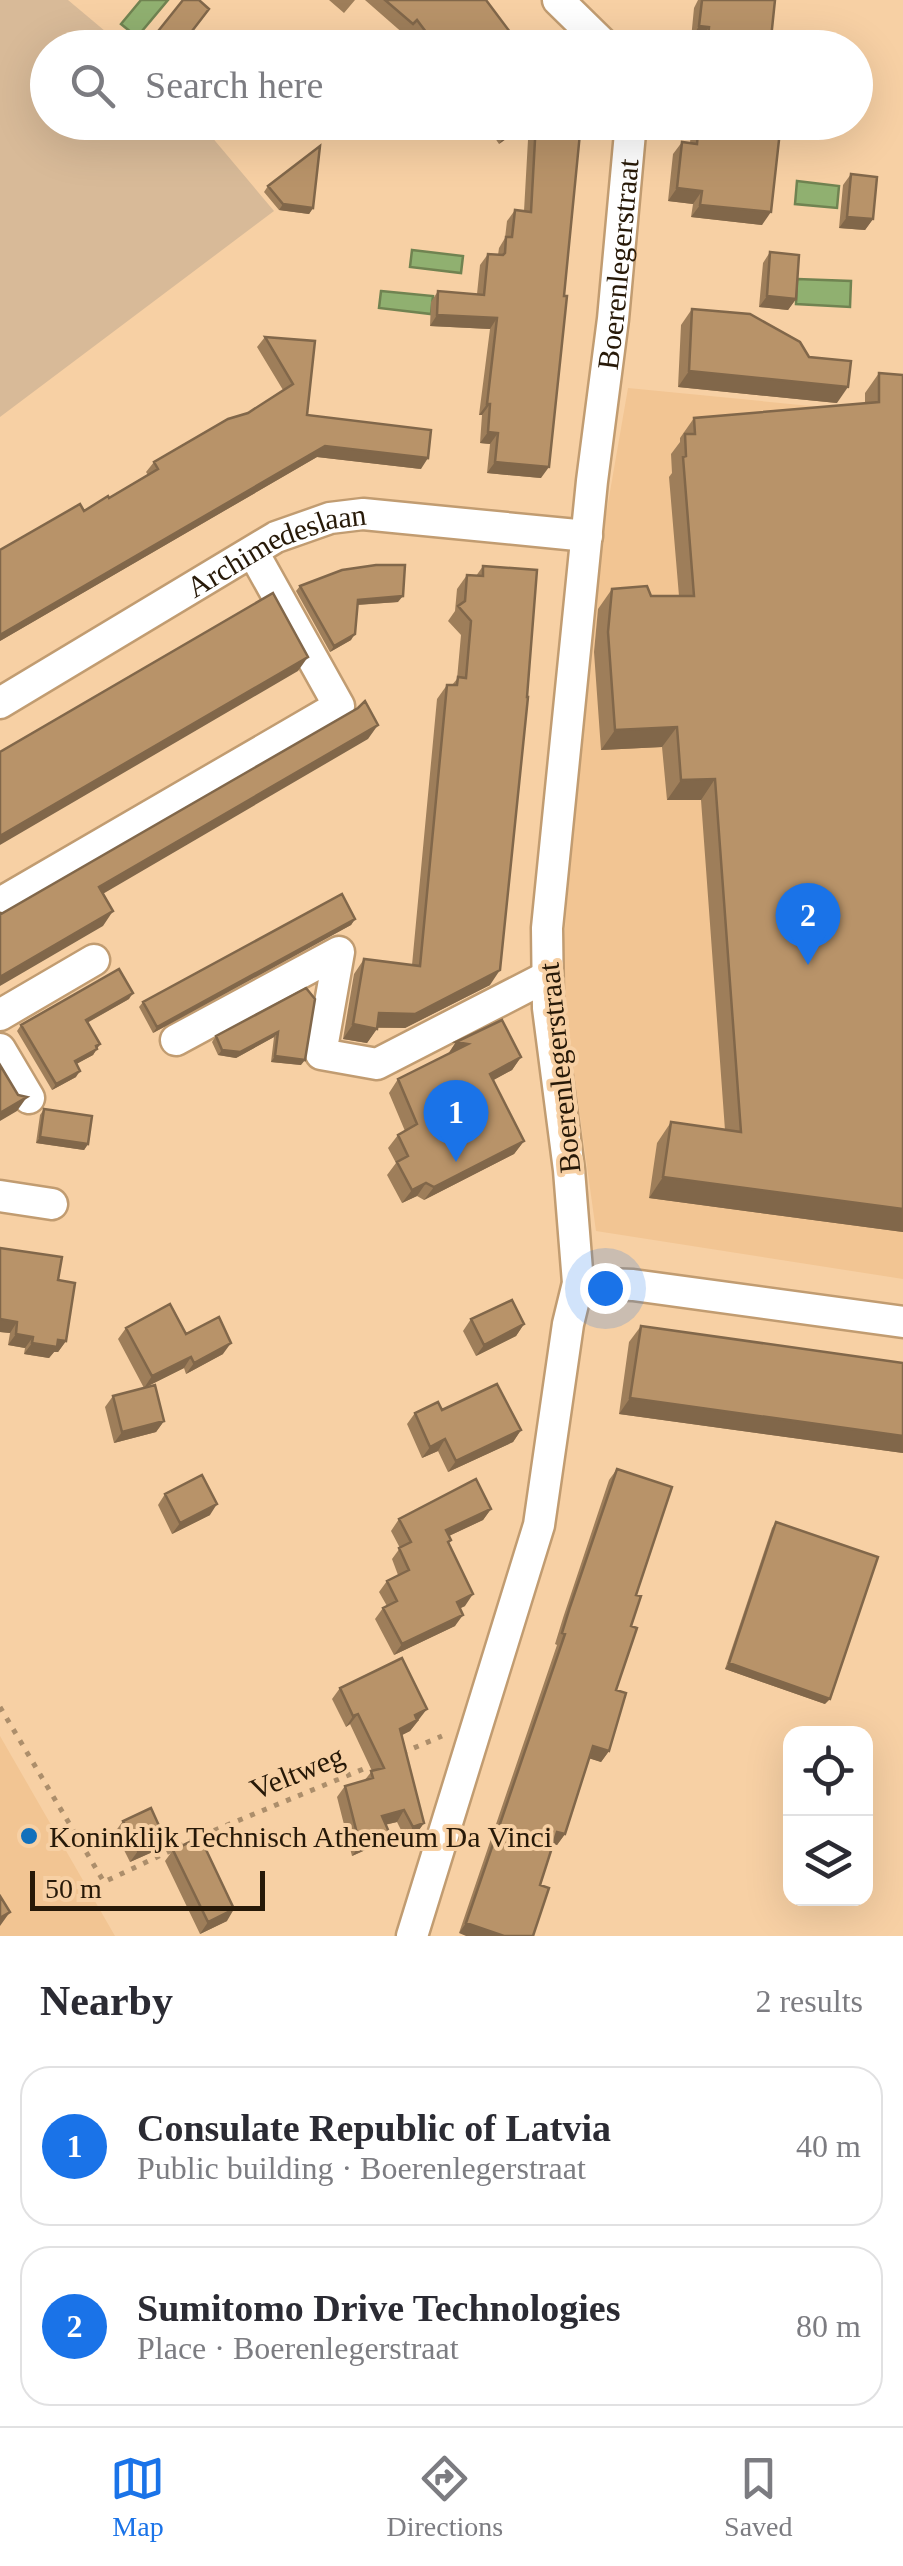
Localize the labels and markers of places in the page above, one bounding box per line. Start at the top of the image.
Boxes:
pin: 2 [776,882,840,965]
pin: 1 [424,1080,488,1162]
place label: Koninklijk Technisch Atheneum Da Vinci [49,1820,552,1853]
marker: Koninklijk Technisch Atheneum Da Vinci [18,1825,40,1847]

